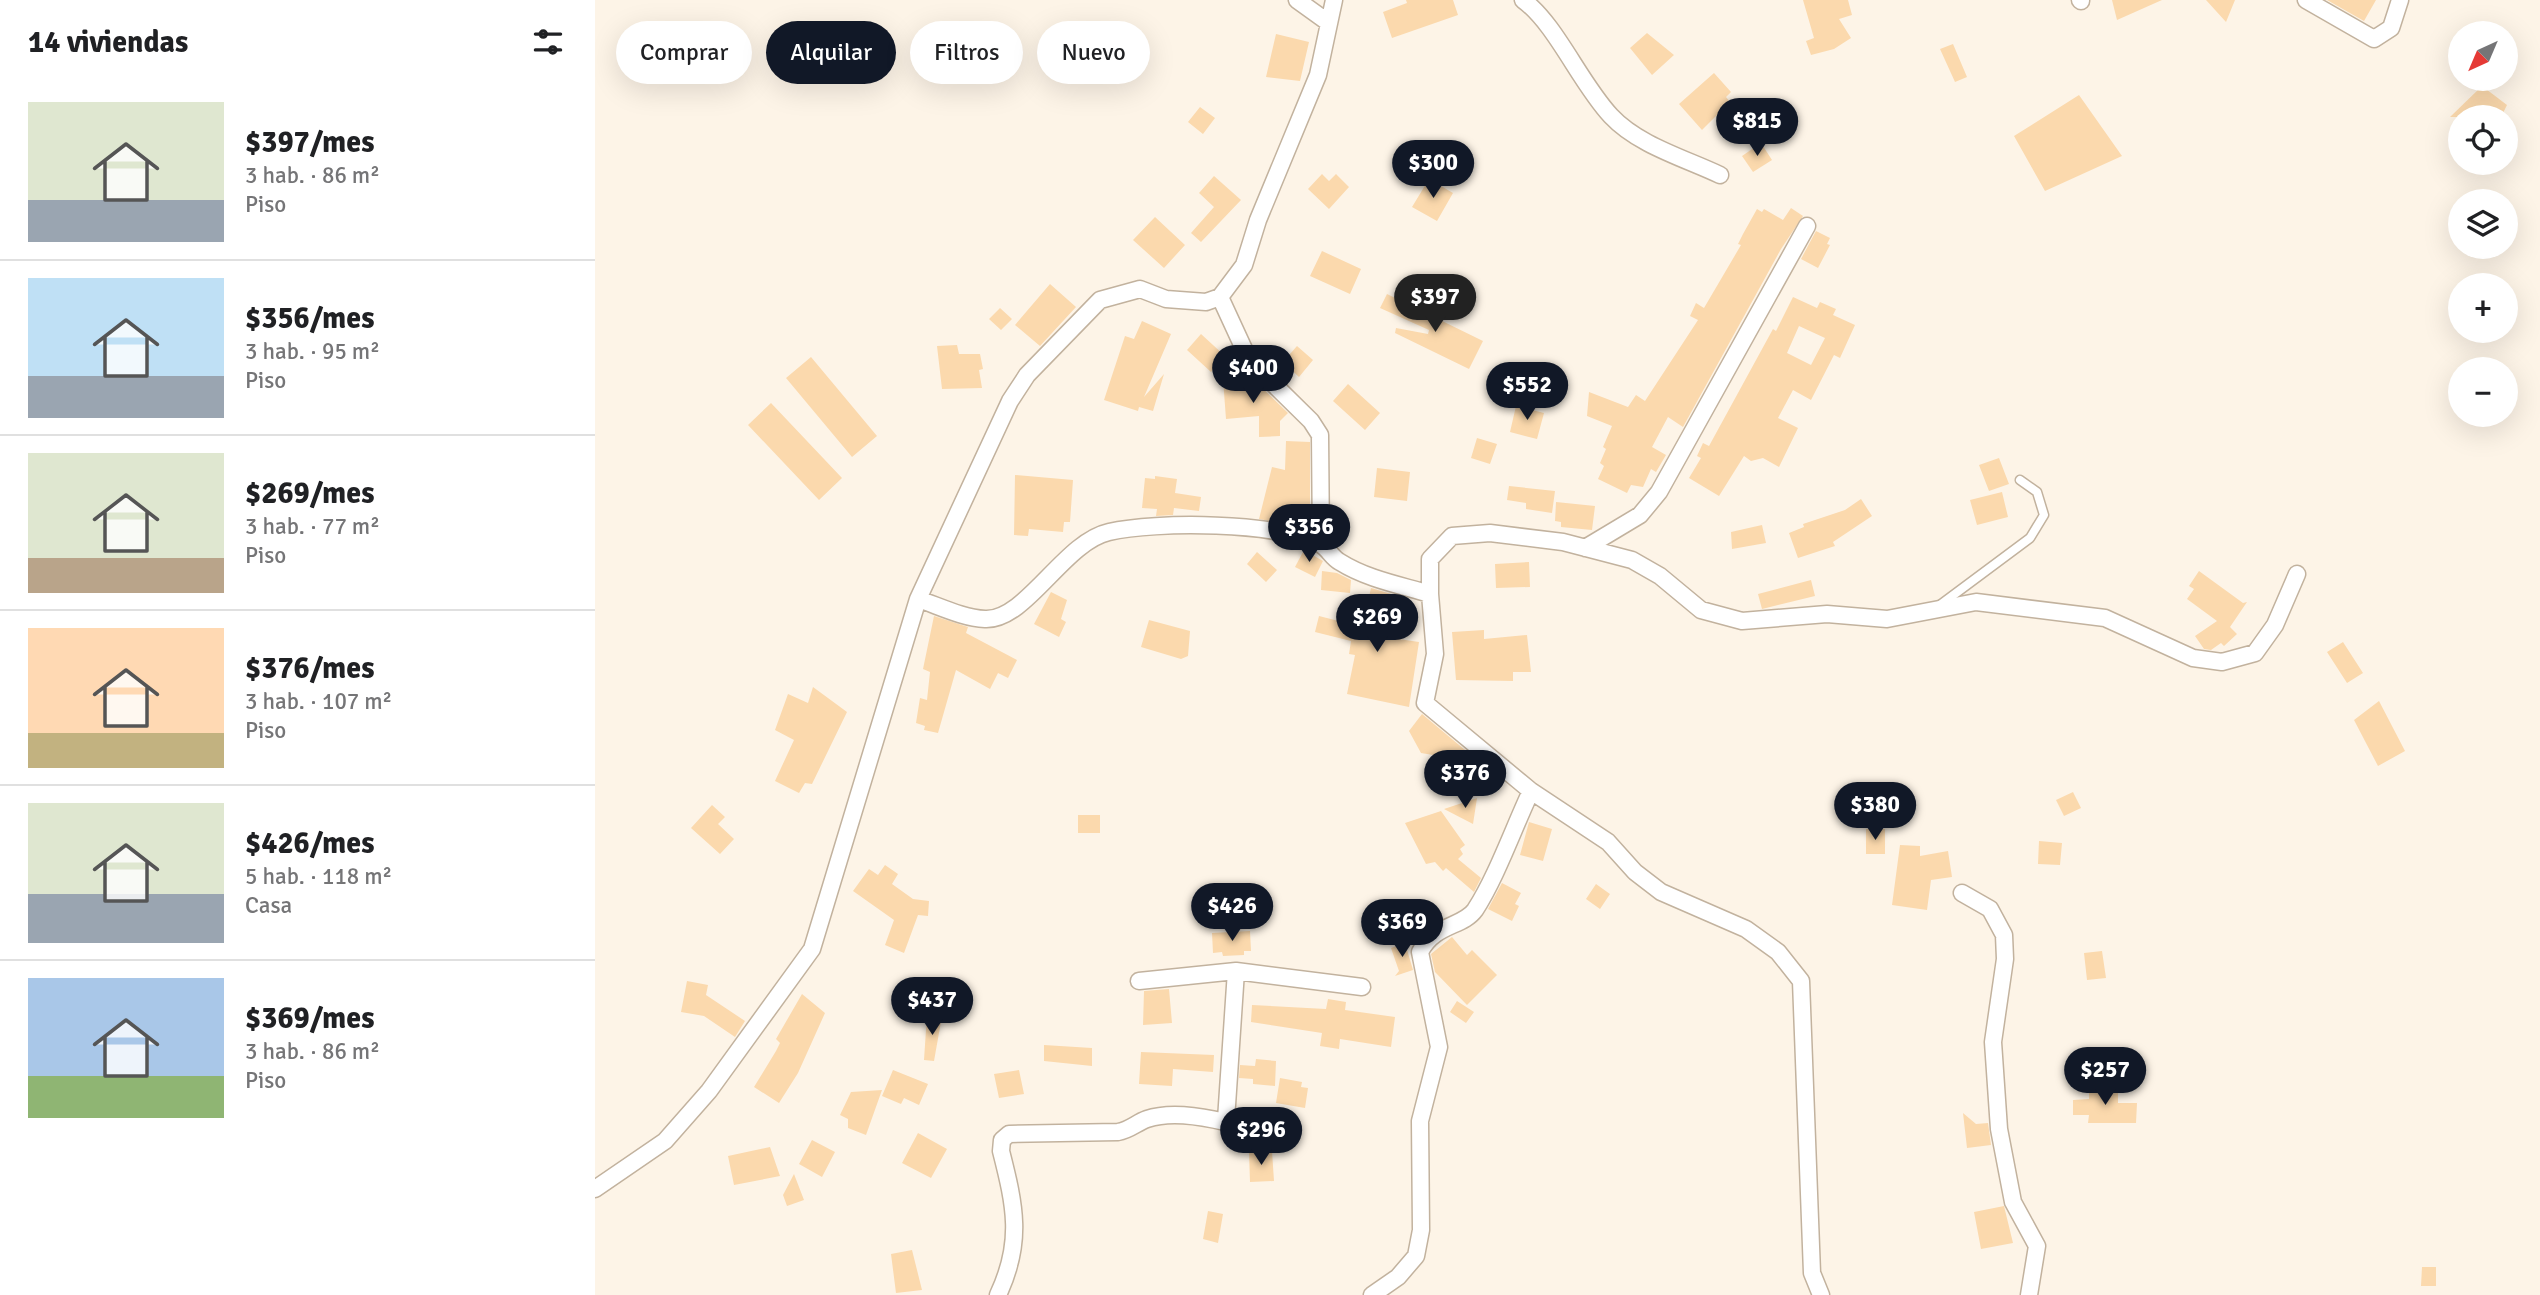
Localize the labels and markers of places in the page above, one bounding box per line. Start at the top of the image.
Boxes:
pin: $815 [1716,99,1798,158]
pin: $300 [1392,140,1474,200]
pin: $397 [1394,274,1476,334]
pin: $400 [1212,346,1294,405]
pin: $552 [1486,362,1568,422]
pin: $356 [1268,504,1350,564]
pin: $269 [1336,594,1418,654]
pin: $376 [1424,750,1506,810]
pin: $380 [1834,782,1916,842]
pin: $426 [1191,884,1273,943]
pin: $369 [1361,900,1443,959]
pin: $437 [891,978,973,1037]
pin: $257 [2064,1048,2146,1107]
pin: $296 [1220,1108,1302,1167]

